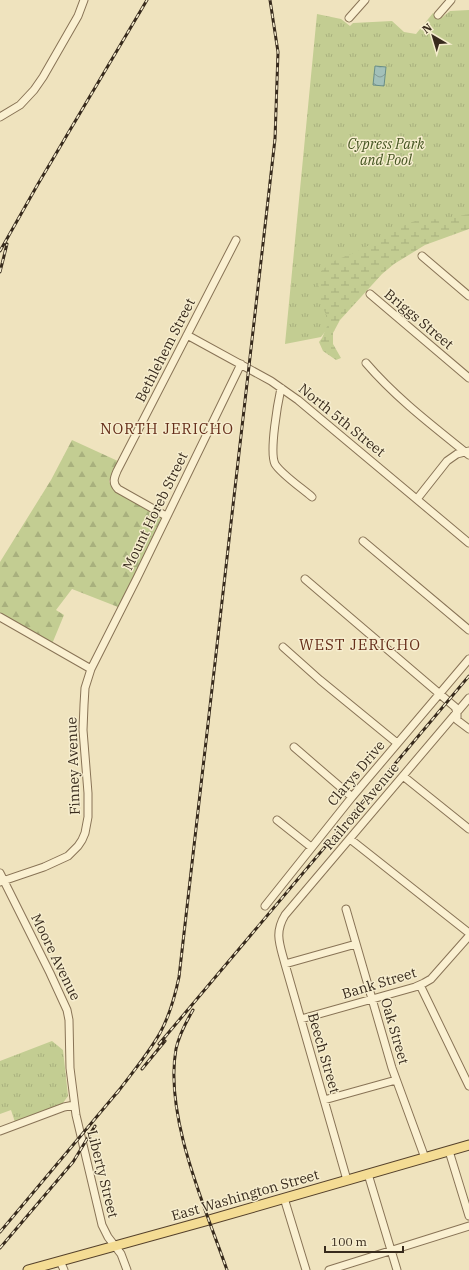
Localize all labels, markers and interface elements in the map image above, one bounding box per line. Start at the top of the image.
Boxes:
north arrow [413,16,453,56]
text: N [419,20,435,36]
park label: Cypress Park and Pool [348,135,425,169]
street label: Briggs Street [381,285,457,353]
street label: Bethlehem Street [131,295,199,405]
street label: North 5th Street [295,379,389,461]
district label: NORTH JERICHO [100,419,234,438]
street label: Mount Horeb Street [119,449,191,573]
district label: WEST JERICHO [299,635,421,654]
street label: Finney Avenue [62,717,84,815]
street label: Clarys Drive [323,736,389,810]
street label: Railroad Avenue [319,759,403,853]
street label: Moore Avenue [27,911,85,1003]
street label: Bank Street [340,963,418,1003]
street label: Oak Street [377,996,413,1066]
street label: Beech Street [304,1011,344,1095]
street label: Liberty Street [83,1128,123,1220]
street label: East Washington Street [169,1165,321,1225]
scale bar [325,1228,403,1254]
text: 100 m [331,1234,367,1249]

